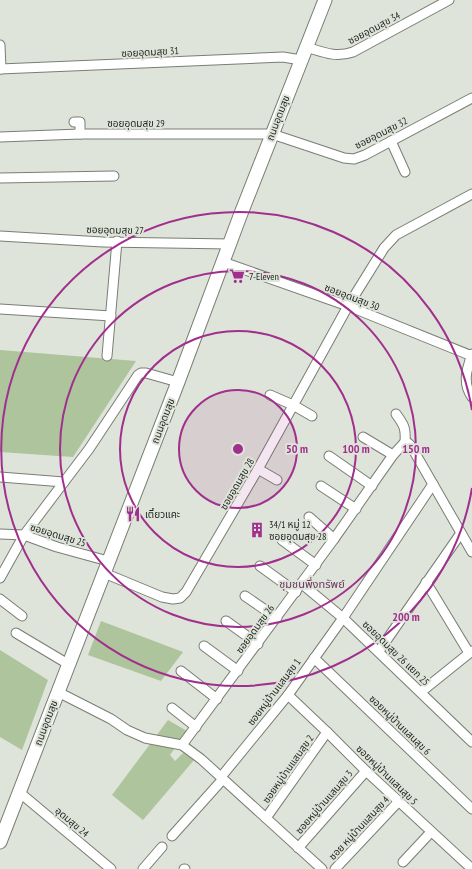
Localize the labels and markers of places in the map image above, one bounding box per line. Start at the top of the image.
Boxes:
supermarket icon: 7-Eleven [228,267,246,285]
place label: 7-Eleven [249,270,279,283]
centre of rings [231,442,245,456]
restaurant icon: เตี๋ยวแคะ [124,505,142,523]
place label: เตี๋ยวแคะ [145,507,180,521]
place label: 34/1 หมู่ 12 ซอยอุดมสุข 28 [269,518,327,543]
building icon: 34/1 หมู่ 12 ซอยอุดมสุข 28 [248,521,266,539]

